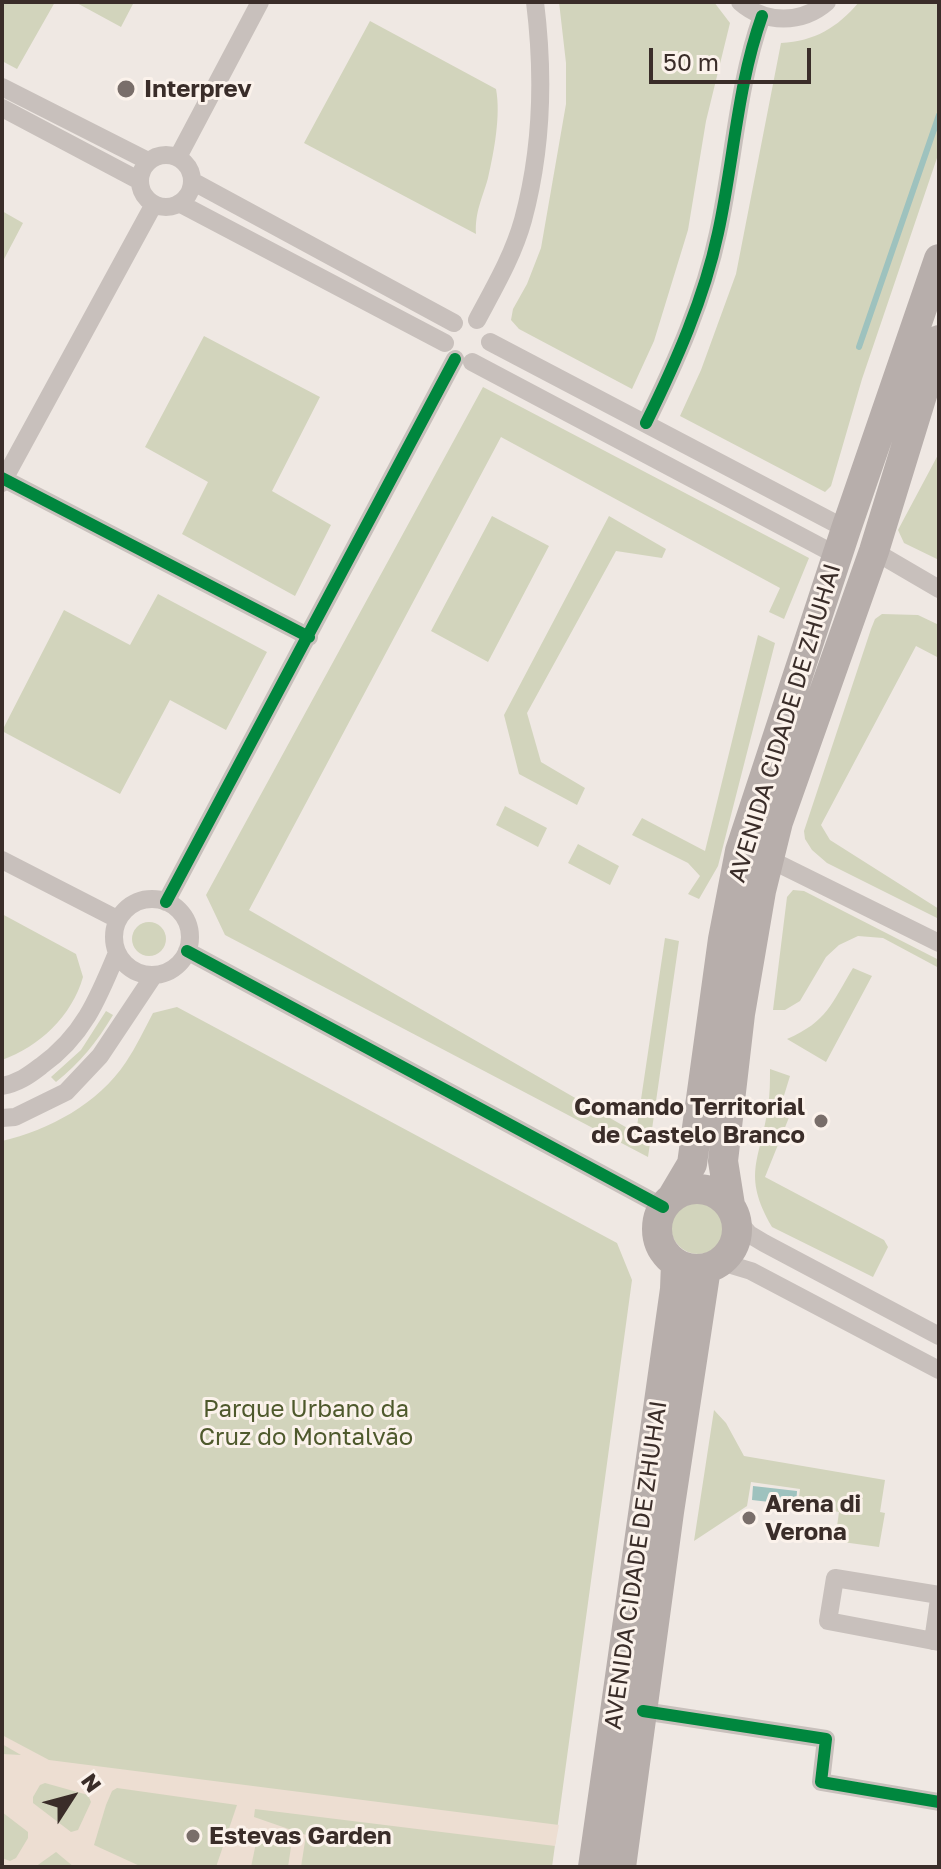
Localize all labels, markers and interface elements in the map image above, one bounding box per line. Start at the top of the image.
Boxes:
scale bar [653,32,815,82]
text: 50 m [663,47,719,76]
place label: Interprev [144,75,252,103]
marker: Interprev [115,78,137,100]
street label: AVENIDA CIDADE DE ZHUHAI [723,560,847,886]
place label: Comando Territorial de Castelo Branco [574,1093,805,1149]
marker: Comando Territorial de Castelo Branco [812,1112,830,1130]
park label: Parque Urbano da Cruz do Montalvão [199,1395,413,1451]
street label: AVENIDA CIDADE DE ZHUHAI [599,1399,673,1731]
place label: Arena di Verona [765,1490,861,1546]
marker: Arena di Verona [740,1509,758,1527]
north arrow [32,1757,112,1837]
text: N [76,1768,108,1797]
place label: Estevas Garden [209,1822,391,1850]
marker: Estevas Garden [184,1827,202,1845]

